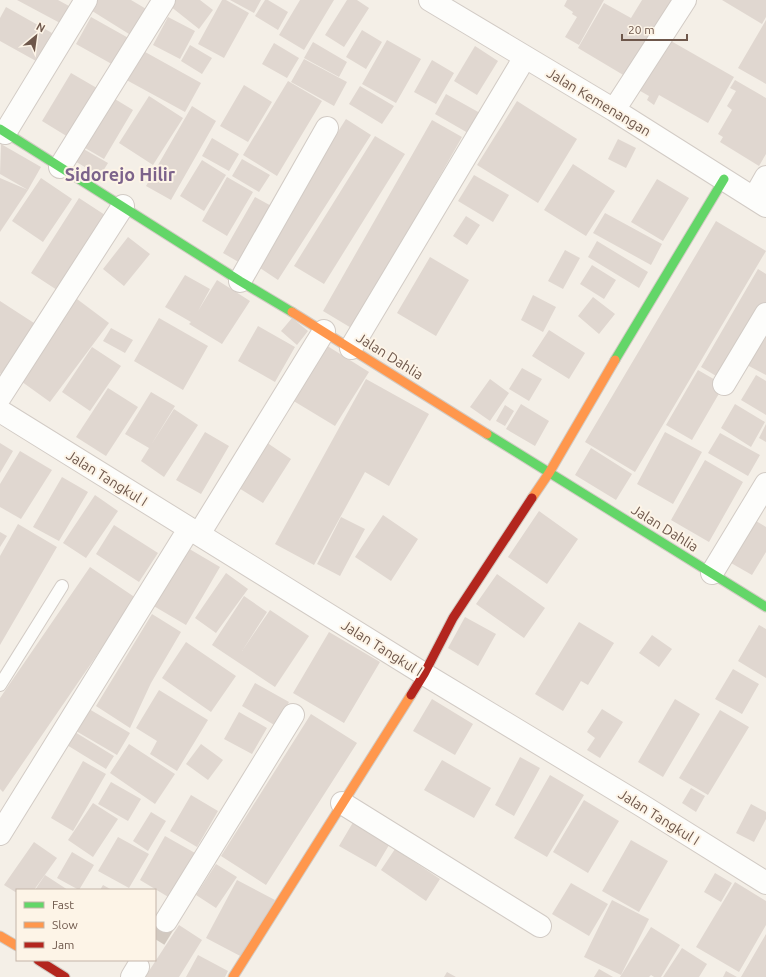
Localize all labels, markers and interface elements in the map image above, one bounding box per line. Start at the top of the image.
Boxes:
north arrow [16,16,56,56]
scale bar [622,16,687,42]
text: N [34,20,47,34]
text: 20 m [628,23,655,36]
street label: Jalan Kemenangan [544,65,654,139]
district label: Sidorejo Hilir [65,164,176,184]
street label: Jalan Dahlia [354,329,426,383]
street label: Jalan Tangkul I [64,447,150,509]
street label: Jalan Dahlia [629,501,701,555]
street label: Jalan Tangkul I [339,617,425,679]
street label: Jalan Tangkul I [616,786,702,848]
legend [16,889,156,961]
text: Fast [52,898,74,911]
text: Slow [52,918,78,931]
text: Jam [52,938,74,951]

